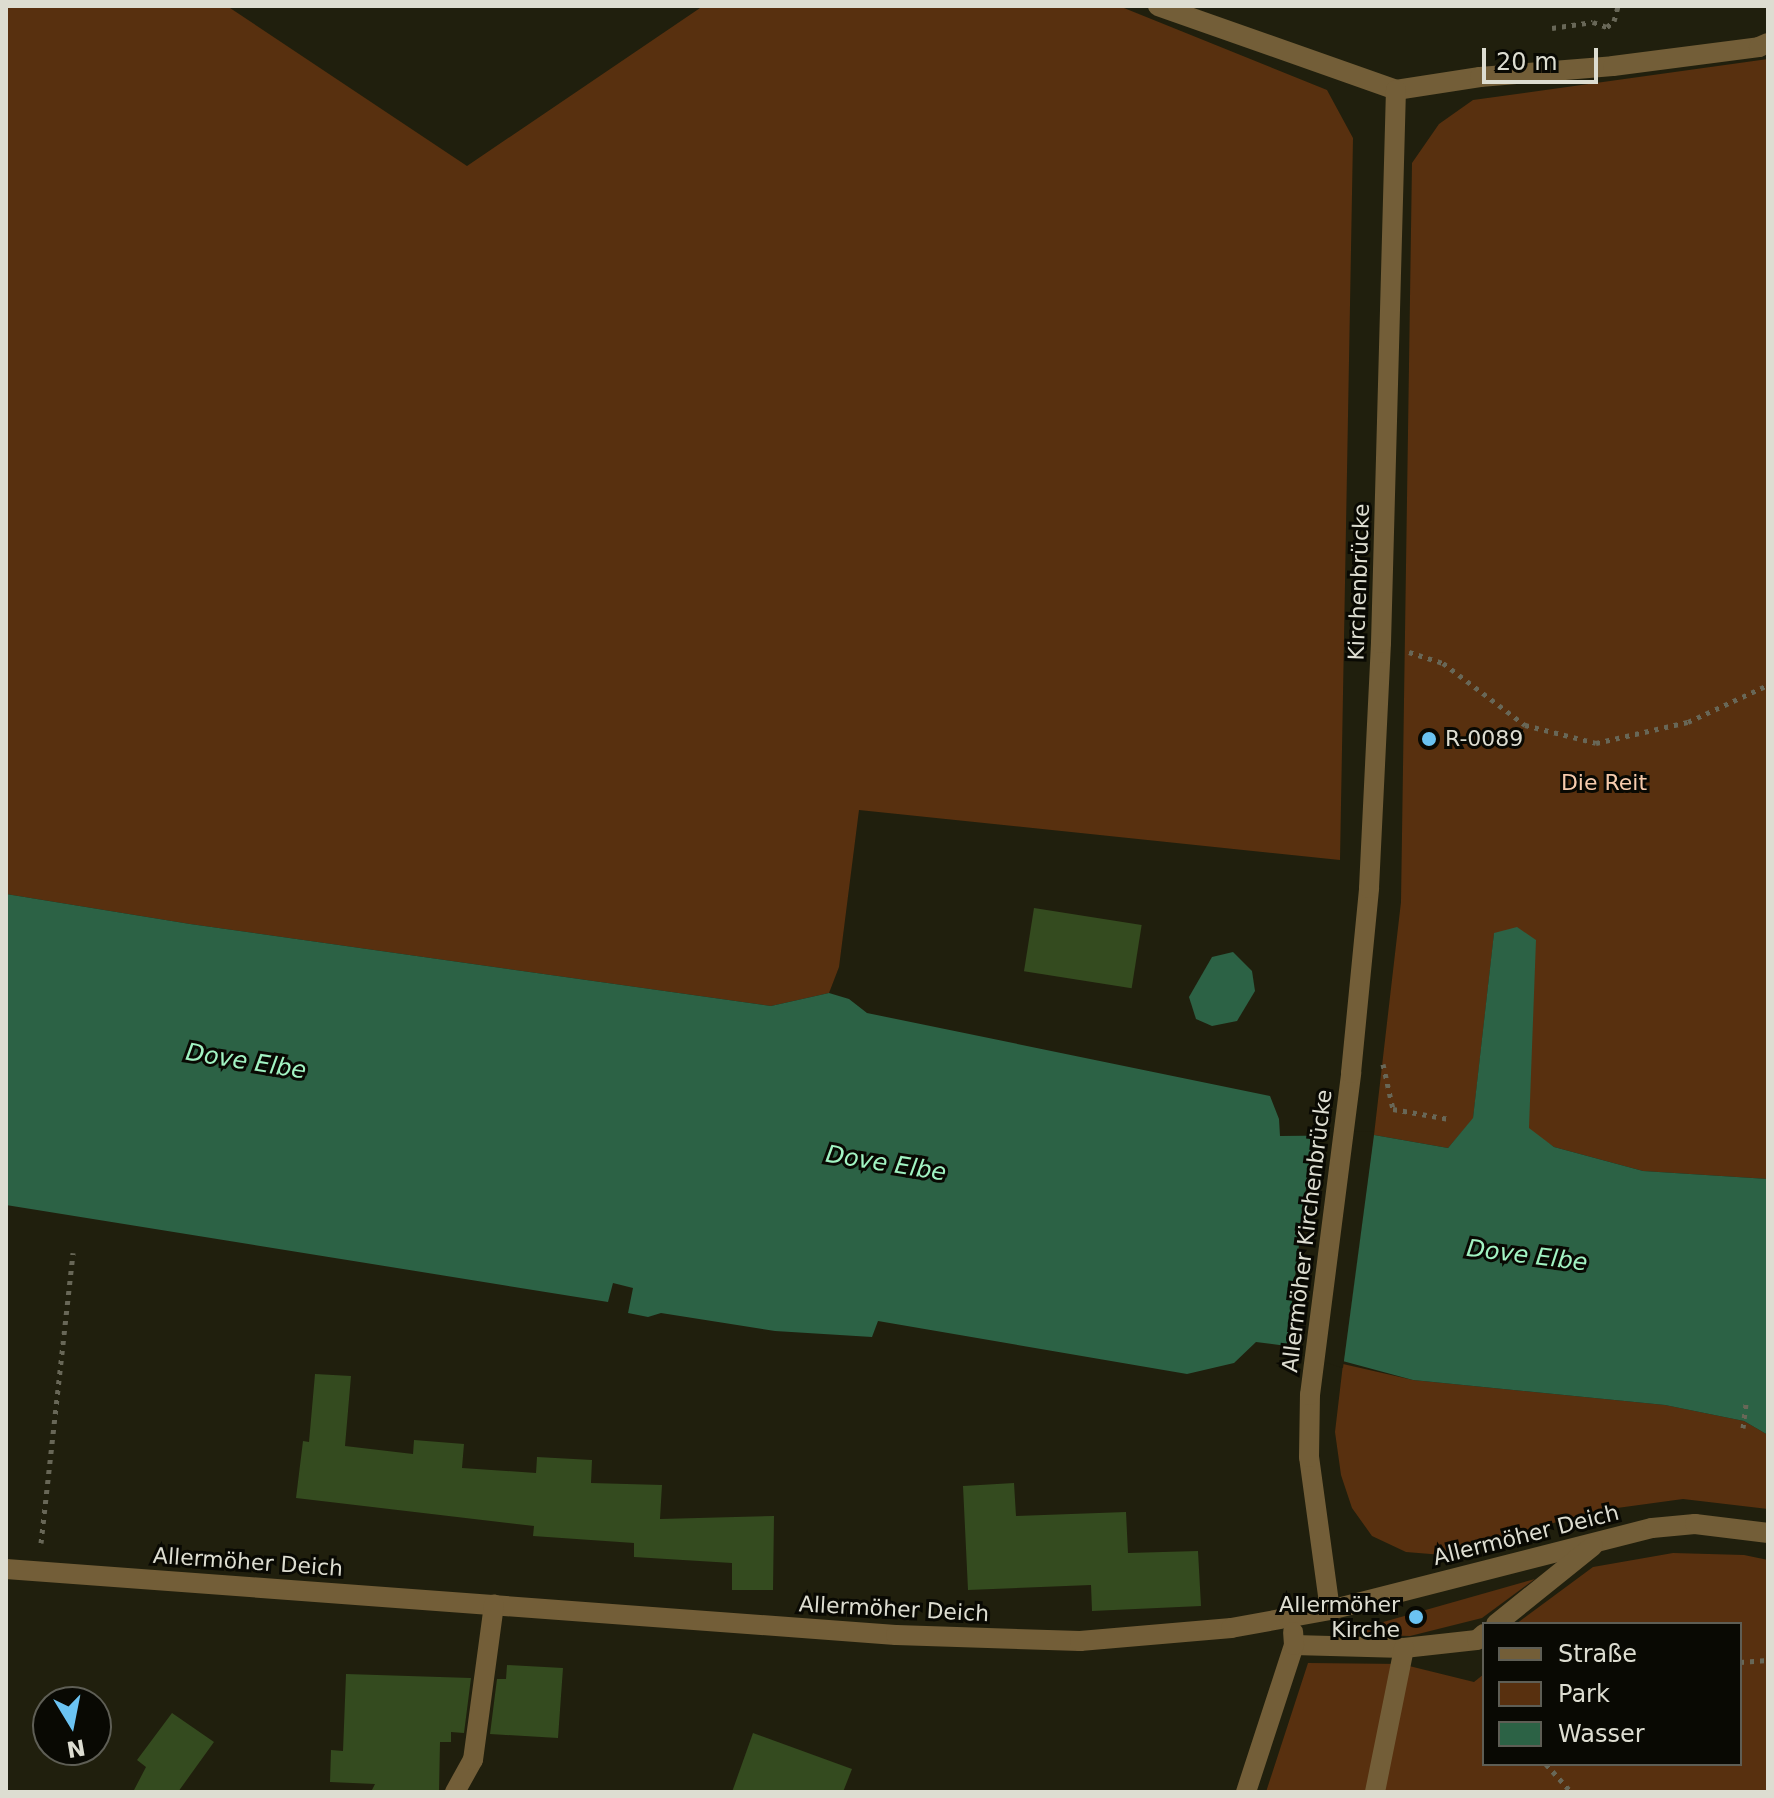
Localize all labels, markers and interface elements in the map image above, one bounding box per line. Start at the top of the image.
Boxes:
scale bar [1486,32,1602,82]
text: 20 m [1496,48,1558,76]
street label: Kirchenbrücke [1343,503,1375,661]
place label: R-0089 [1445,726,1523,752]
marker: R-0089 [1420,730,1438,748]
park label: Die Reit [1561,770,1647,796]
water label: Dove Elbe [184,1038,308,1086]
street label: Allermöher Kirchenbrücke [1277,1088,1337,1374]
water label: Dove Elbe [824,1140,948,1188]
water label: Dove Elbe [1465,1234,1589,1278]
street label: Allermöher Deich [1430,1499,1622,1571]
street label: Allermöher Deich [152,1542,344,1582]
street label: Allermöher Deich [798,1591,990,1627]
place label: Allermöher Kirche [1279,1591,1400,1642]
marker: Allermöher Kirche [1407,1608,1425,1626]
legend [1482,1622,1742,1766]
text: Straße [1558,1640,1637,1668]
text: Park [1558,1680,1610,1708]
north arrow [32,1686,112,1766]
text: Wasser [1558,1720,1645,1748]
text: N [65,1734,87,1762]

